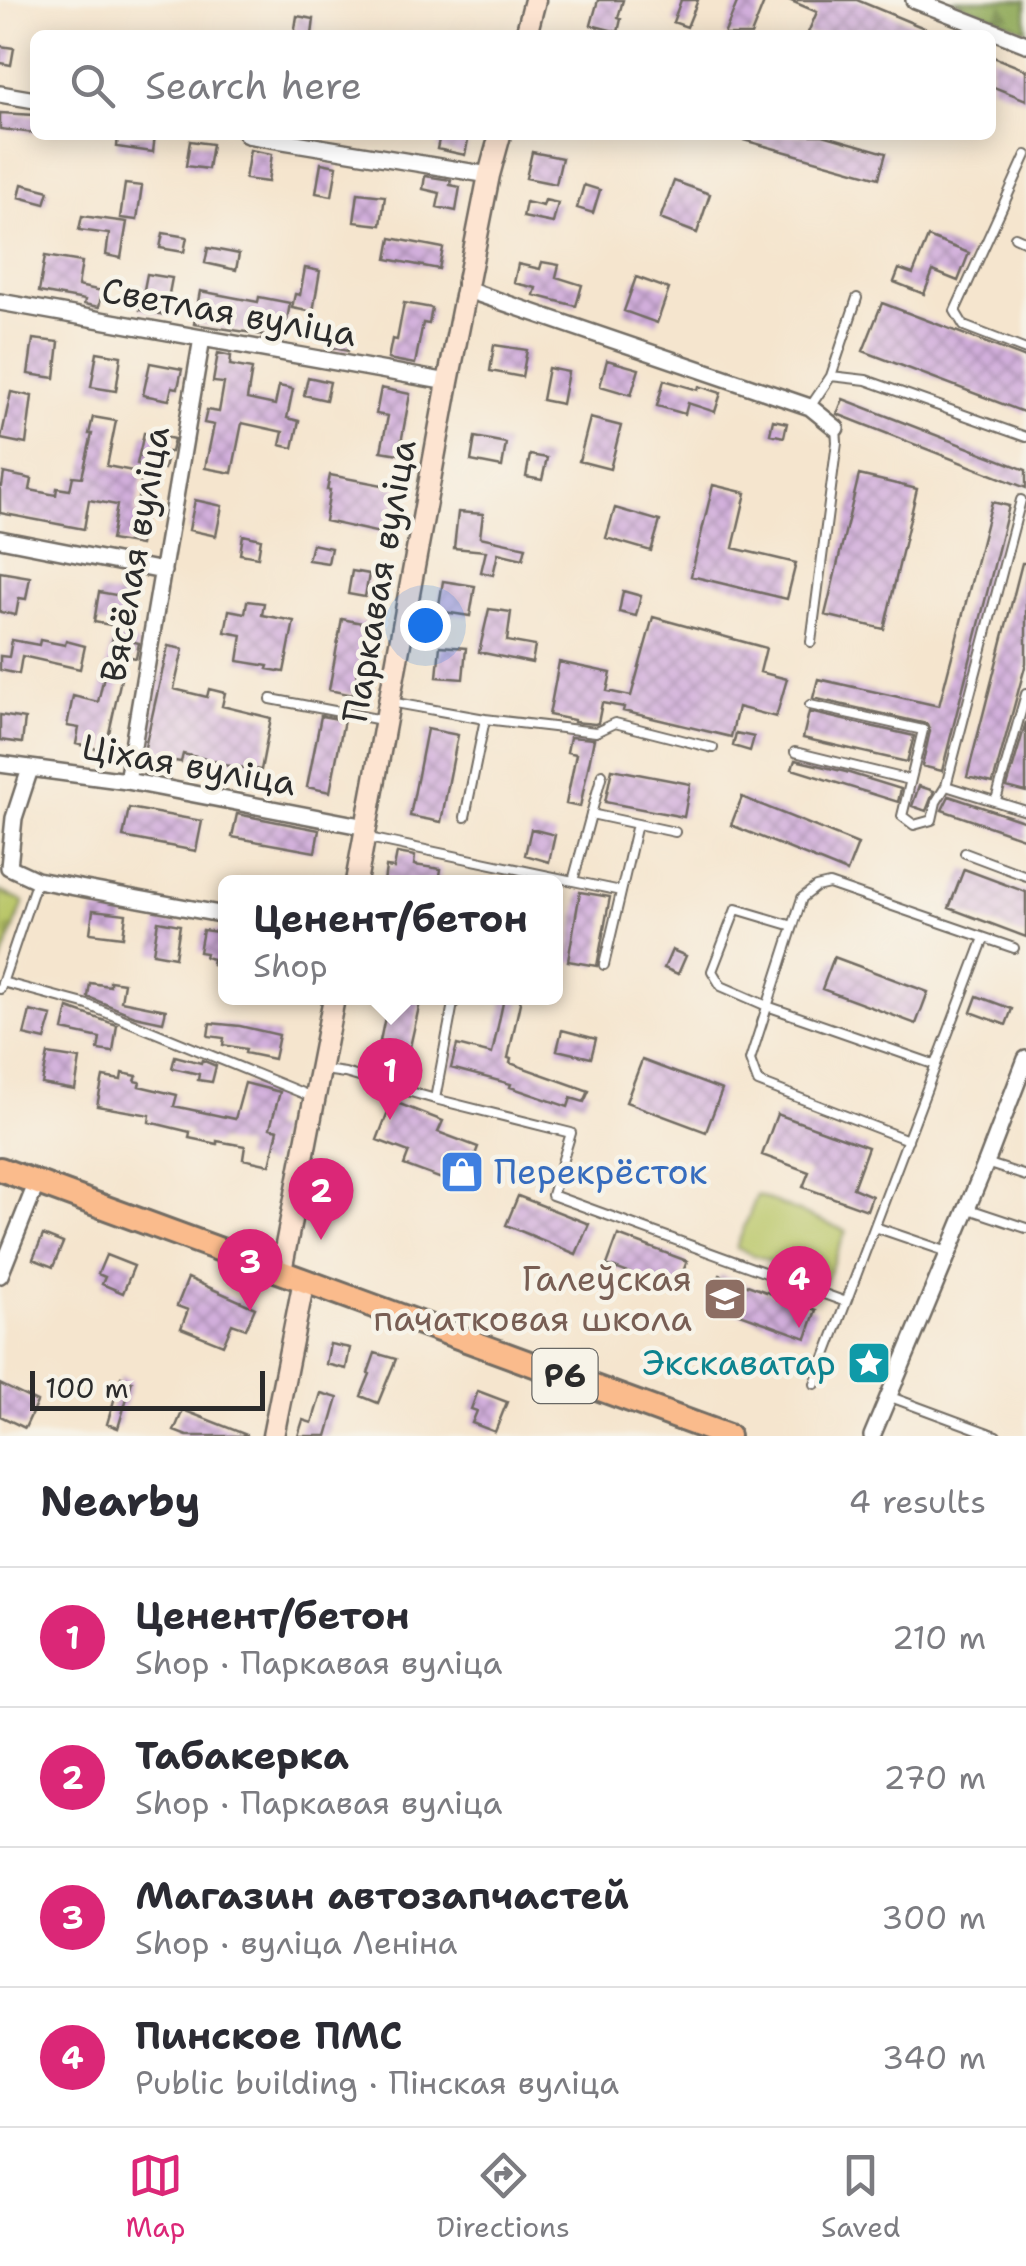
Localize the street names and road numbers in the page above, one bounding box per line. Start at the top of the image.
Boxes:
street label: Светлая вуліца [98,266,360,357]
street label: Вясёлая вуліца [89,422,180,686]
street label: Паркавая вуліца [330,435,427,726]
street label: Ціхая вуліца [78,723,300,806]
road number: Р6 [532,1349,598,1403]

